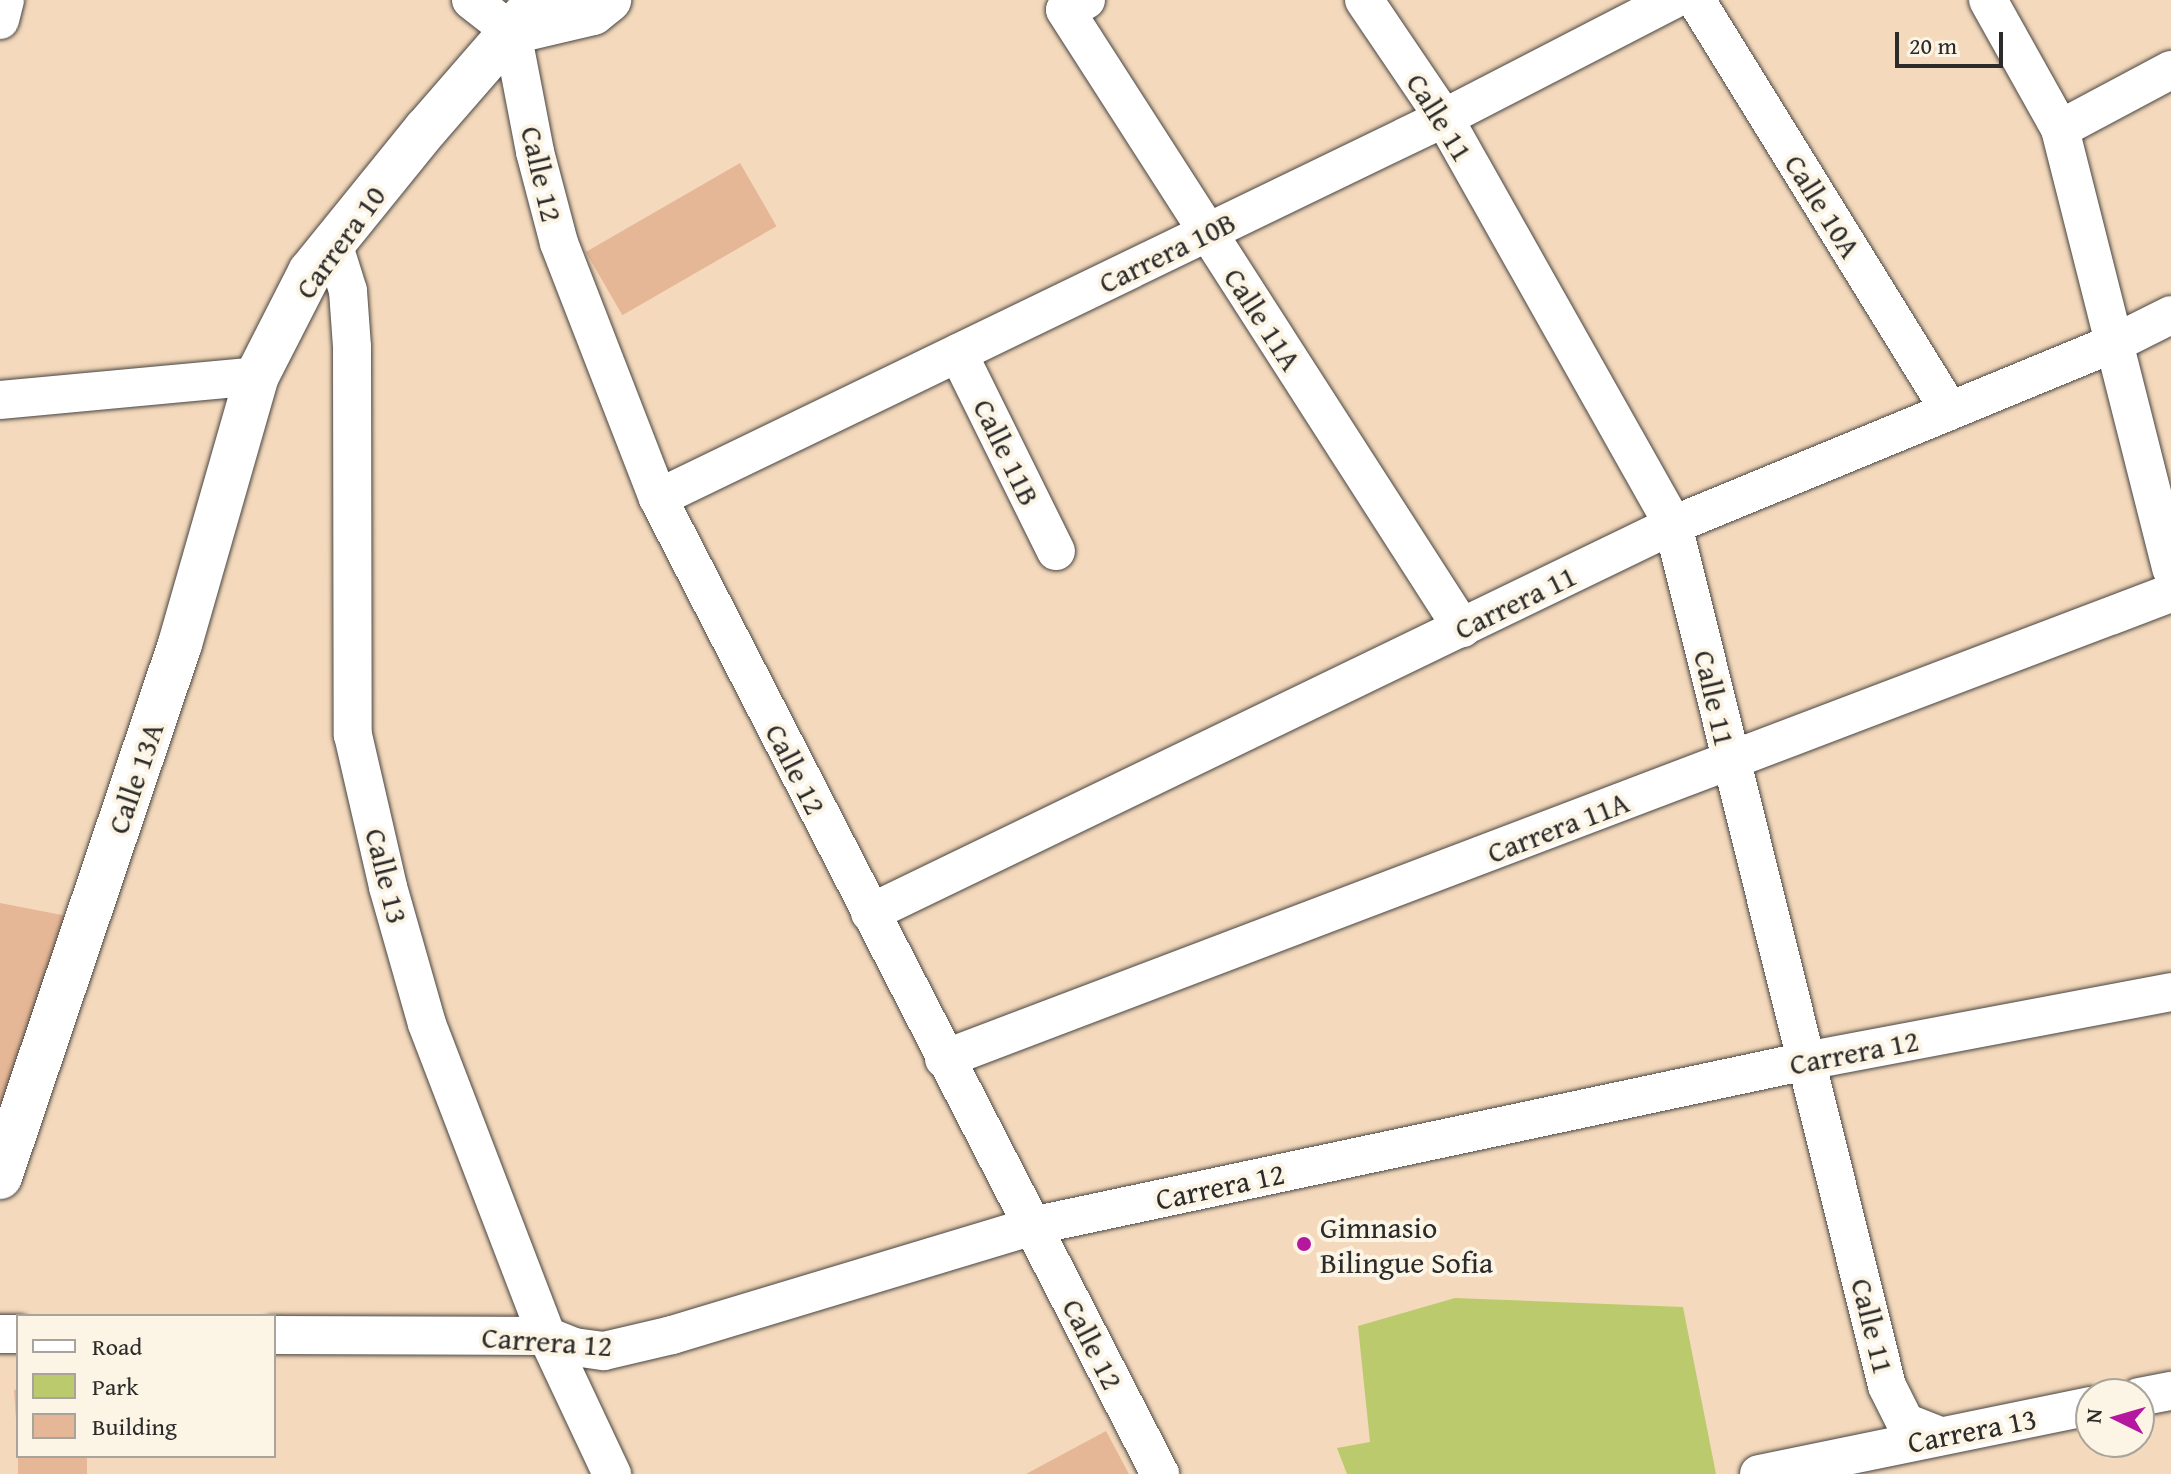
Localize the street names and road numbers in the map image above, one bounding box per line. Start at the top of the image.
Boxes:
street label: Calle 11 [1399,66,1481,168]
street label: Calle 12 [514,123,570,225]
street label: Calle 10A [1777,148,1869,264]
street label: Carrera 10 [287,179,393,305]
street label: Carrera 10B [1093,203,1241,301]
street label: Calle 11A [1217,261,1309,377]
street label: Calle 11B [966,393,1048,511]
street label: Carrera 11 [1448,557,1582,647]
street label: Calle 11 [1687,647,1743,749]
street label: Calle 13A [99,718,171,838]
street label: Calle 12 [758,718,834,820]
street label: Carrera 11A [1482,784,1634,870]
street label: Calle 13 [358,825,416,927]
street label: Carrera 12 [1786,1022,1922,1082]
street label: Carrera 12 [1152,1155,1288,1217]
street label: Calle 11 [1844,1275,1902,1377]
street label: Calle 12 [1055,1293,1131,1395]
street label: Carrera 12 [481,1318,613,1364]
street label: Carrera 13 [1904,1400,2040,1460]

